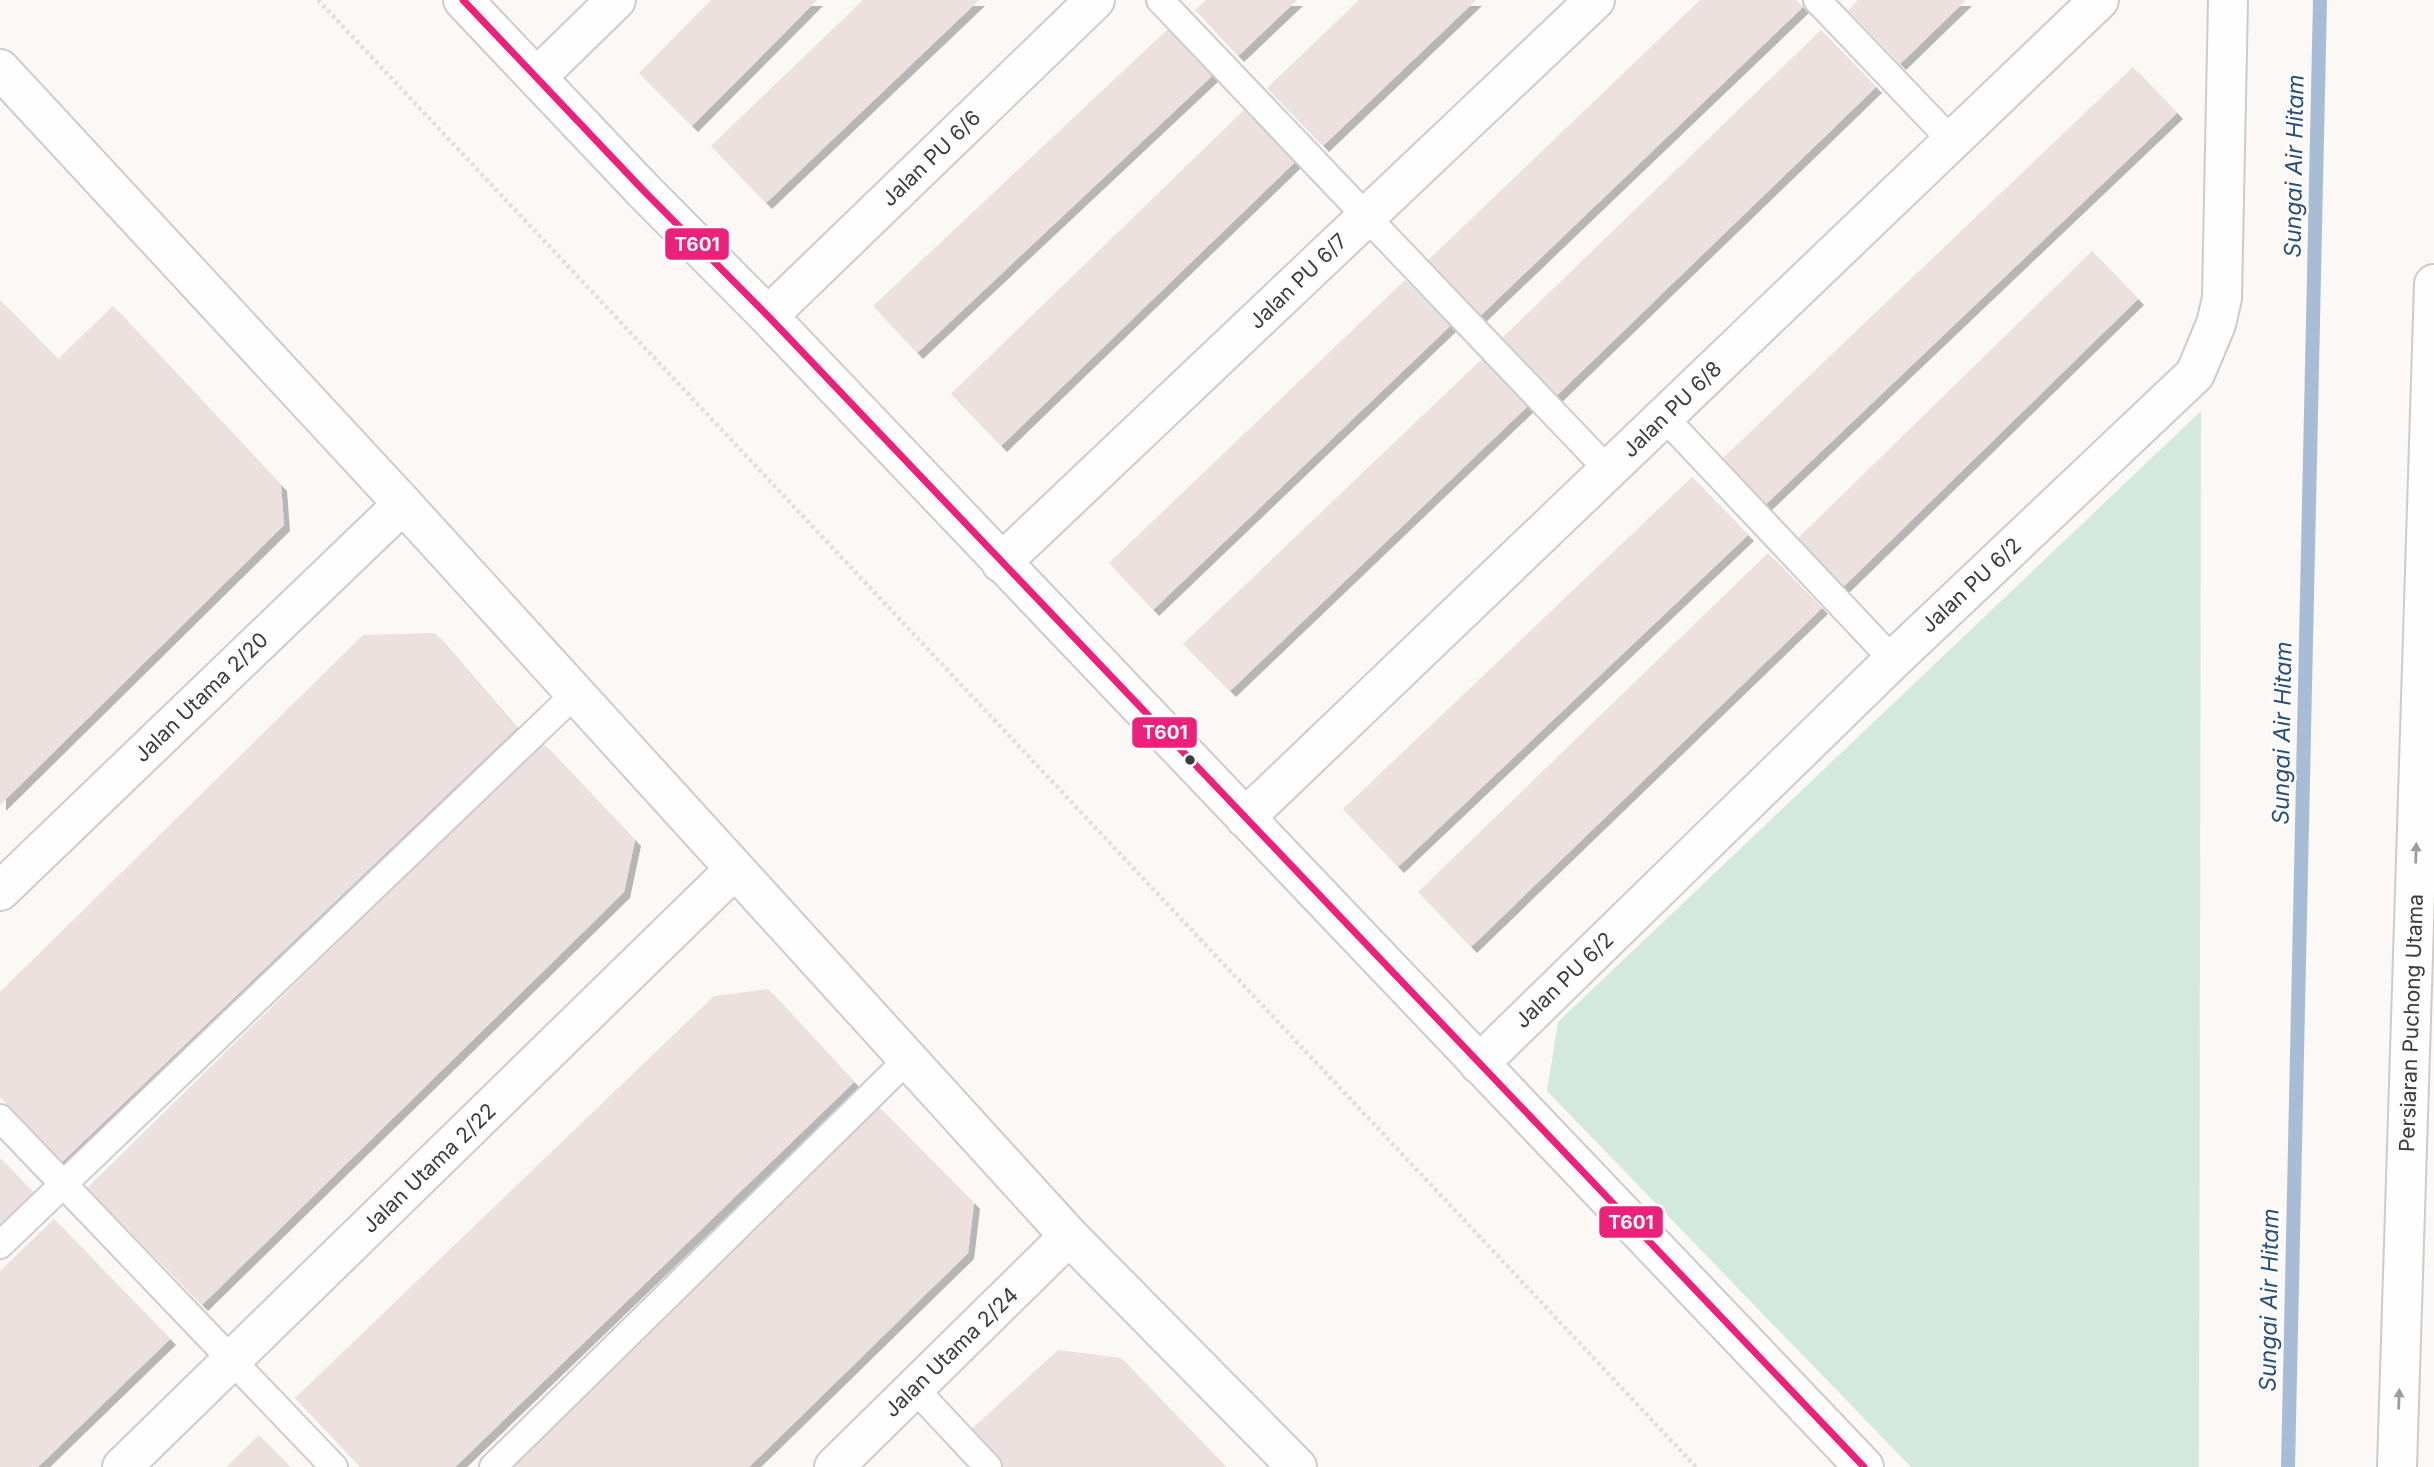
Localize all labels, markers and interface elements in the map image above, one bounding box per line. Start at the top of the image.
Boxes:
water label: Sungai Air Hitam [2278,74,2310,258]
street label: Jalan PU 6/6 [876,105,986,211]
line badge: T601 [664,227,730,261]
street label: Jalan PU 6/7 [1244,228,1352,334]
text: T601 [674,233,720,256]
street label: Jalan PU 6/8 [1617,356,1727,462]
street label: Jalan PU 6/2 [1916,532,2026,638]
street label: Jalan Utama 2/20 [129,627,273,767]
water label: Sungai Air Hitam [2266,641,2298,825]
line badge: T601 [1131,716,1198,749]
text: T601 [1142,721,1188,744]
unlabelled marker [1183,753,1197,767]
one-way arrow [2411,842,2422,864]
street label: Persiaran Puchong Utama [2394,894,2428,1152]
street label: Jalan PU 6/2 [1510,927,1618,1033]
street label: Jalan Utama 2/22 [357,1098,501,1238]
line badge: T601 [1598,1205,1664,1239]
water label: Sungai Air Hitam [2253,1208,2285,1392]
text: T601 [1608,1211,1654,1234]
street label: Jalan Utama 2/24 [879,1282,1023,1422]
one-way arrow [2394,1388,2405,1410]

